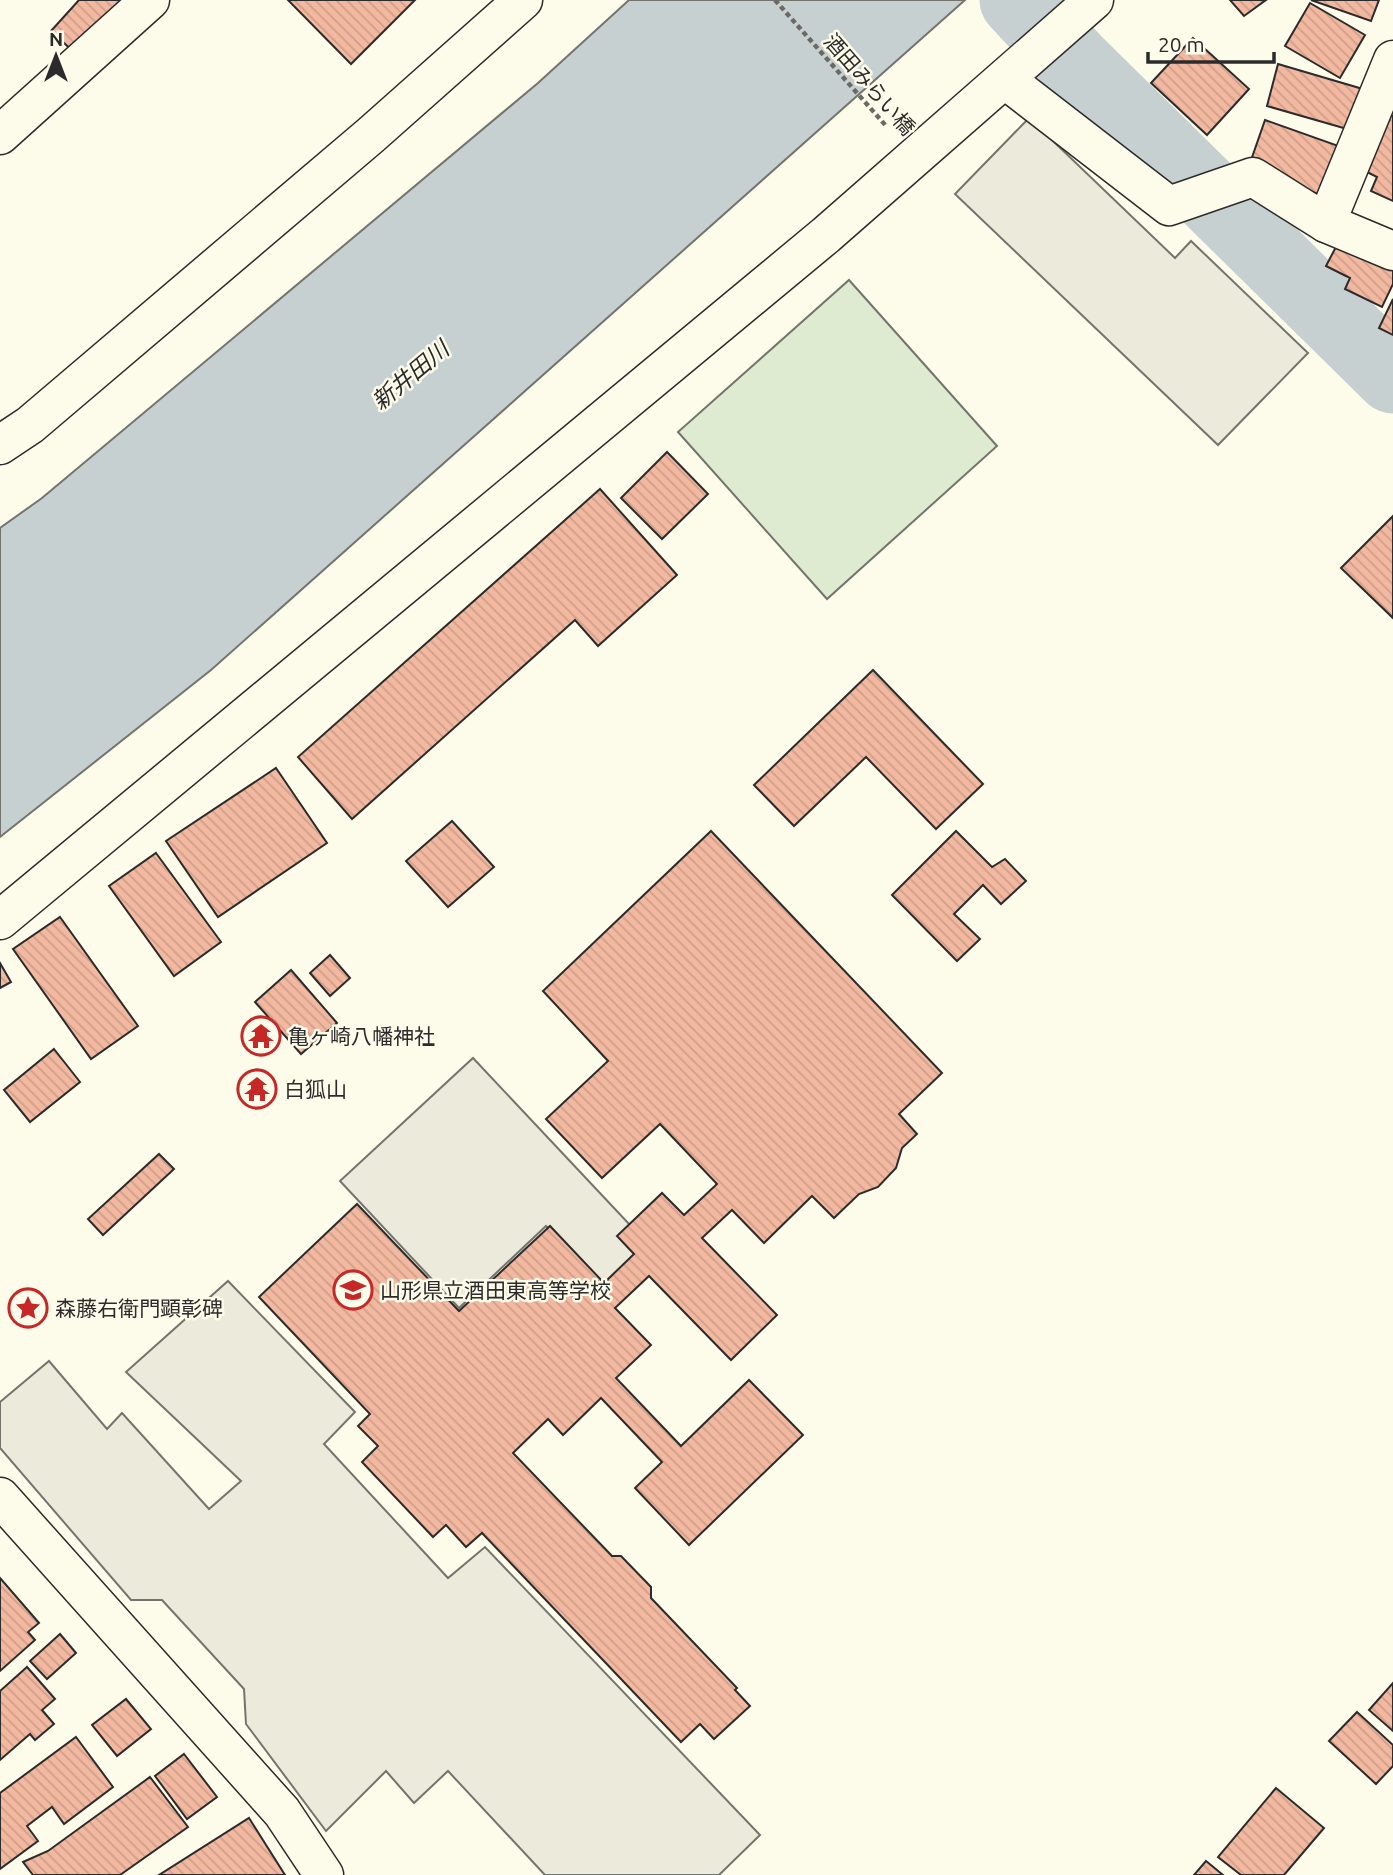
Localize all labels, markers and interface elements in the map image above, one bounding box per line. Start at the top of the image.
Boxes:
north arrow [21,21,91,91]
scale bar [1148,21,1274,65]
text: N [49,28,63,50]
street label: 酒田みらい橋 [820,29,920,139]
text: 20 m [1158,32,1205,56]
water label: 新井田川 [367,334,456,414]
temple icon: 亀ヶ崎八幡神社 [240,1015,282,1057]
place label: 亀ヶ崎八幡神社 [288,1024,435,1048]
temple icon: 白狐山 [236,1068,278,1110]
place label: 白狐山 [284,1077,347,1101]
school or university icon: 山形県立酒田東高等学校 [332,1269,374,1311]
place label: 山形県立酒田東高等学校 [380,1278,611,1302]
place icon: 森藤右衛門顕彰碑 [7,1287,49,1329]
place label: 森藤右衛門顕彰碑 [55,1296,223,1320]

